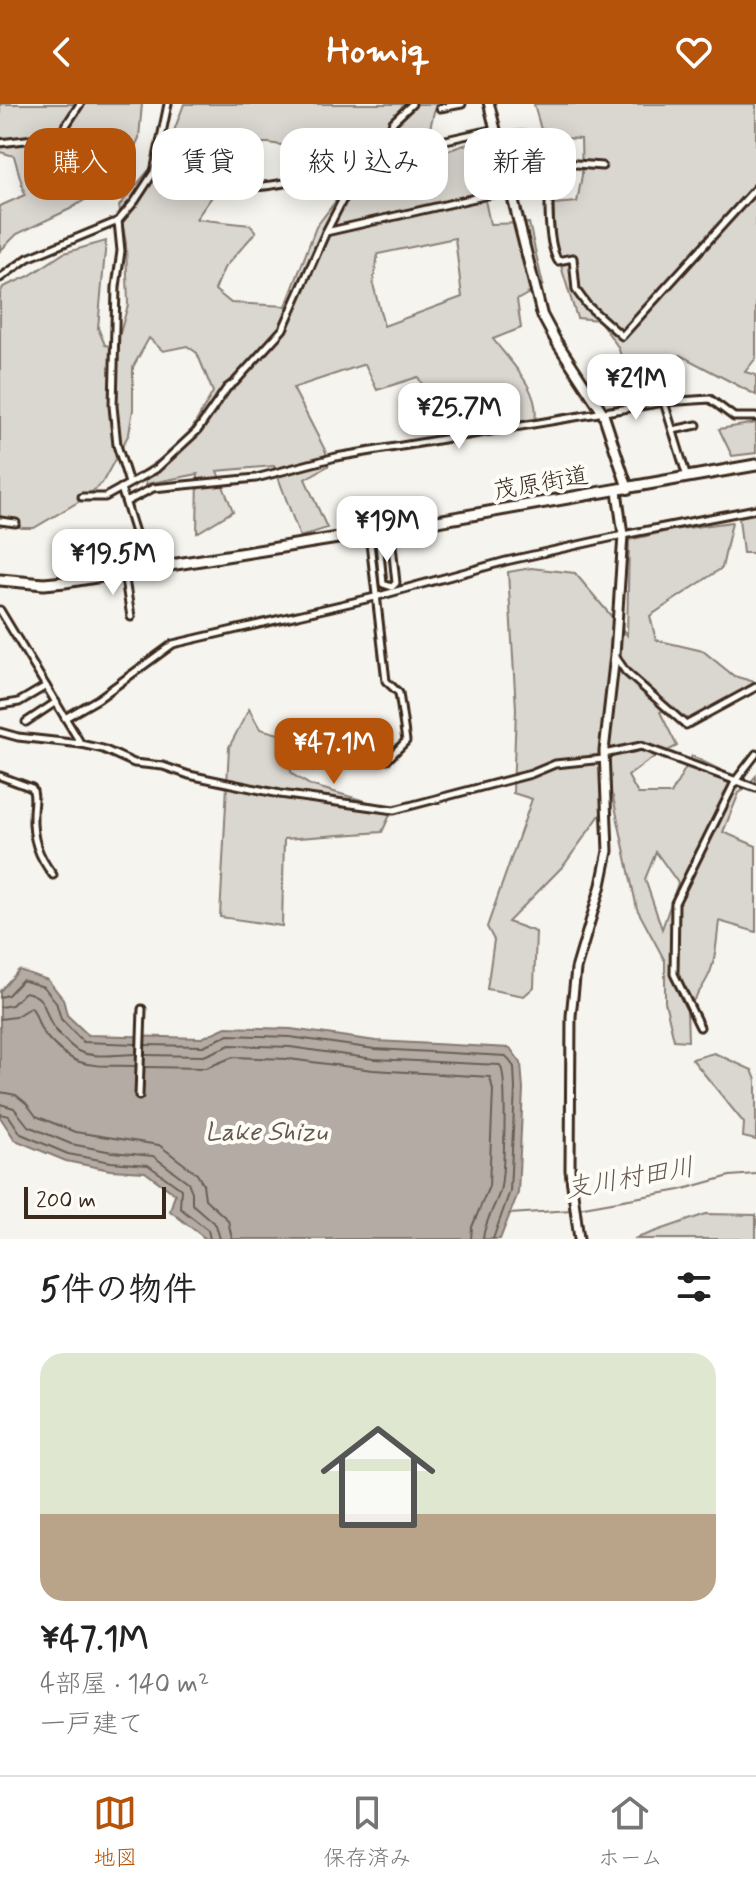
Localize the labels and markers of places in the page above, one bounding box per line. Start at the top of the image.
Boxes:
pin: ¥21M [589,354,683,422]
pin: ¥25.7M [394,383,524,451]
pin: ¥19M [340,496,434,564]
pin: ¥19.5M [48,529,178,597]
pin: ¥47.1M [269,718,399,786]

